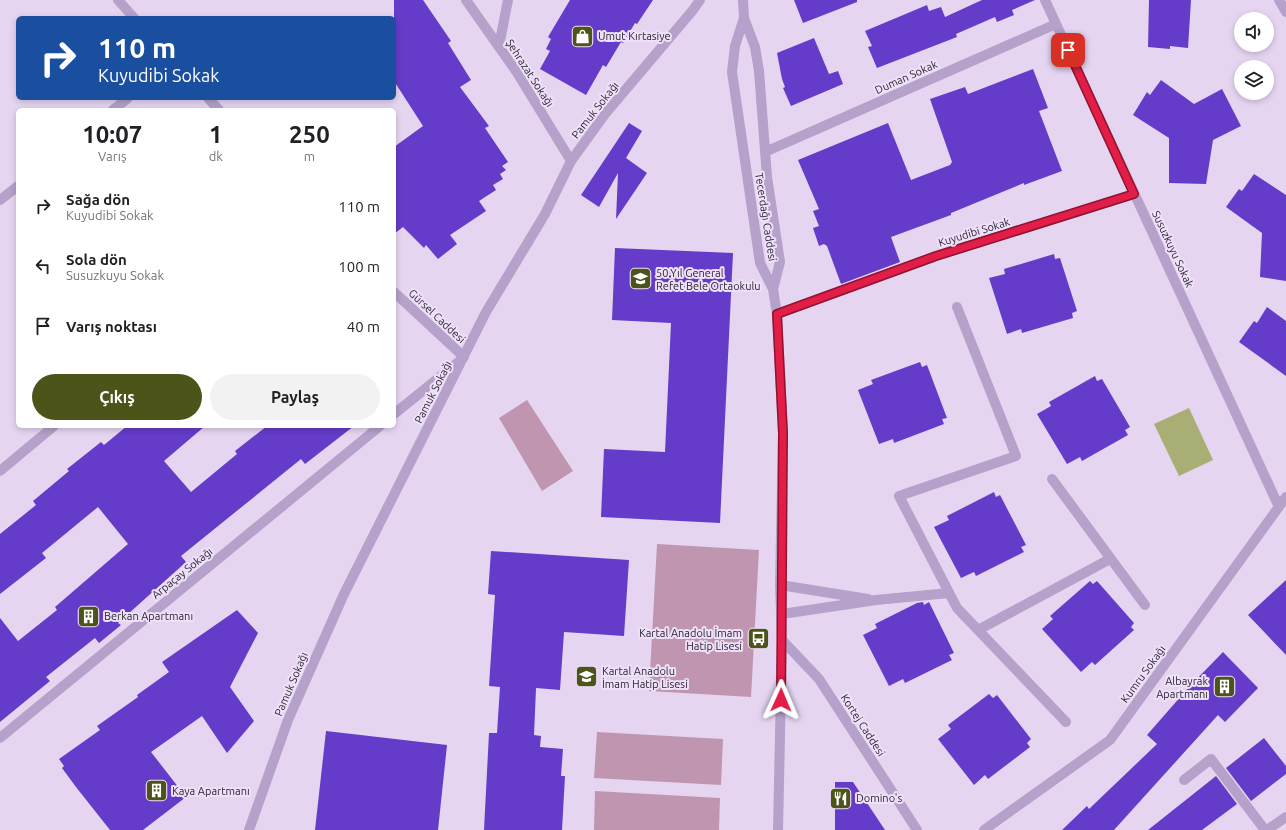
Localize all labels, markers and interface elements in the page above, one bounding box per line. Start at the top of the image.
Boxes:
map controls [1234,12,1274,100]
button: sound [1234,12,1274,52]
shop icon: Umut Kırtasiye [569,23,595,49]
place label: Umut Kırtasiye [598,30,671,42]
icon: right [32,32,84,84]
text: 110 m [98,32,176,63]
pin [1051,33,1085,67]
street label: Şehrazat Sokağı [504,37,556,109]
icon: arrive [1057,39,1079,61]
street label: Duman Sokak [873,58,939,96]
button: layers [1234,60,1274,100]
text: Kuyudibi Sokak [98,65,219,85]
street label: Pamuk Sokağı [569,79,621,141]
text: 10:07 [82,121,142,148]
text: 1 [209,121,222,148]
text: 250 [289,121,330,148]
text: Varış [98,149,127,163]
text: dk [209,149,223,163]
text: m [304,149,315,163]
street label: Tecerdağı Caddesi [753,172,779,262]
text: Sağa dön [66,191,130,208]
icon: right [32,195,54,217]
text: 110 m [338,198,380,215]
text: Kuyudibi Sokak [66,208,154,222]
street label: Susuzkuyu Sokak [1150,209,1196,290]
street label: Kuyudibi Sokak [937,215,1012,249]
text: Sola dön [66,251,127,268]
icon: left [32,255,54,277]
text: 100 m [338,258,380,275]
school or university icon: 50.Yıl General Refet Bele Ortaokulu [627,266,653,292]
place label: 50.Yıl General Refet Bele Ortaokulu [656,267,761,292]
text: Susuzkuyu Sokak [66,268,164,282]
street label: Gürsel Caddesi [406,287,468,345]
icon: arrive [32,315,54,337]
text: Varış noktası [66,318,157,335]
text: 40 m [347,318,380,335]
street label: Pamuk Sokağı [412,359,454,425]
button: Çıkış [32,374,202,420]
button: Paylaş [210,374,380,420]
street label: Arpaçay Sokağı [149,545,215,601]
building icon: Berkan Apartmanı [75,603,101,629]
place label: Berkan Apartmanı [104,610,193,622]
bus stop icon: Kartal Anadolu İmam Hati̇p Li̇sesi̇ [745,626,771,652]
place label: Kartal Anadolu İmam Hati̇p Li̇sesi̇ [639,627,742,652]
street label: Kumru Sokağı [1118,643,1168,705]
street label: Pamuk Sokağı [272,650,310,718]
school or university icon: Kartal Anadolu İmam Hatip Lisesi [573,664,599,690]
place label: Kartal Anadolu İmam Hatip Lisesi [602,665,688,690]
building icon: Albayrak Apartmanı [1211,674,1237,700]
place label: Albayrak Apartmanı [1156,675,1208,700]
position arrow [760,679,802,721]
street label: Kortej Caddesi [838,692,888,758]
building icon: Kaya Apartmanı [143,778,169,804]
place label: Kaya Apartmanı [172,785,250,797]
restaurant icon: Domino's [828,785,854,811]
place label: Domino's [856,792,903,804]

